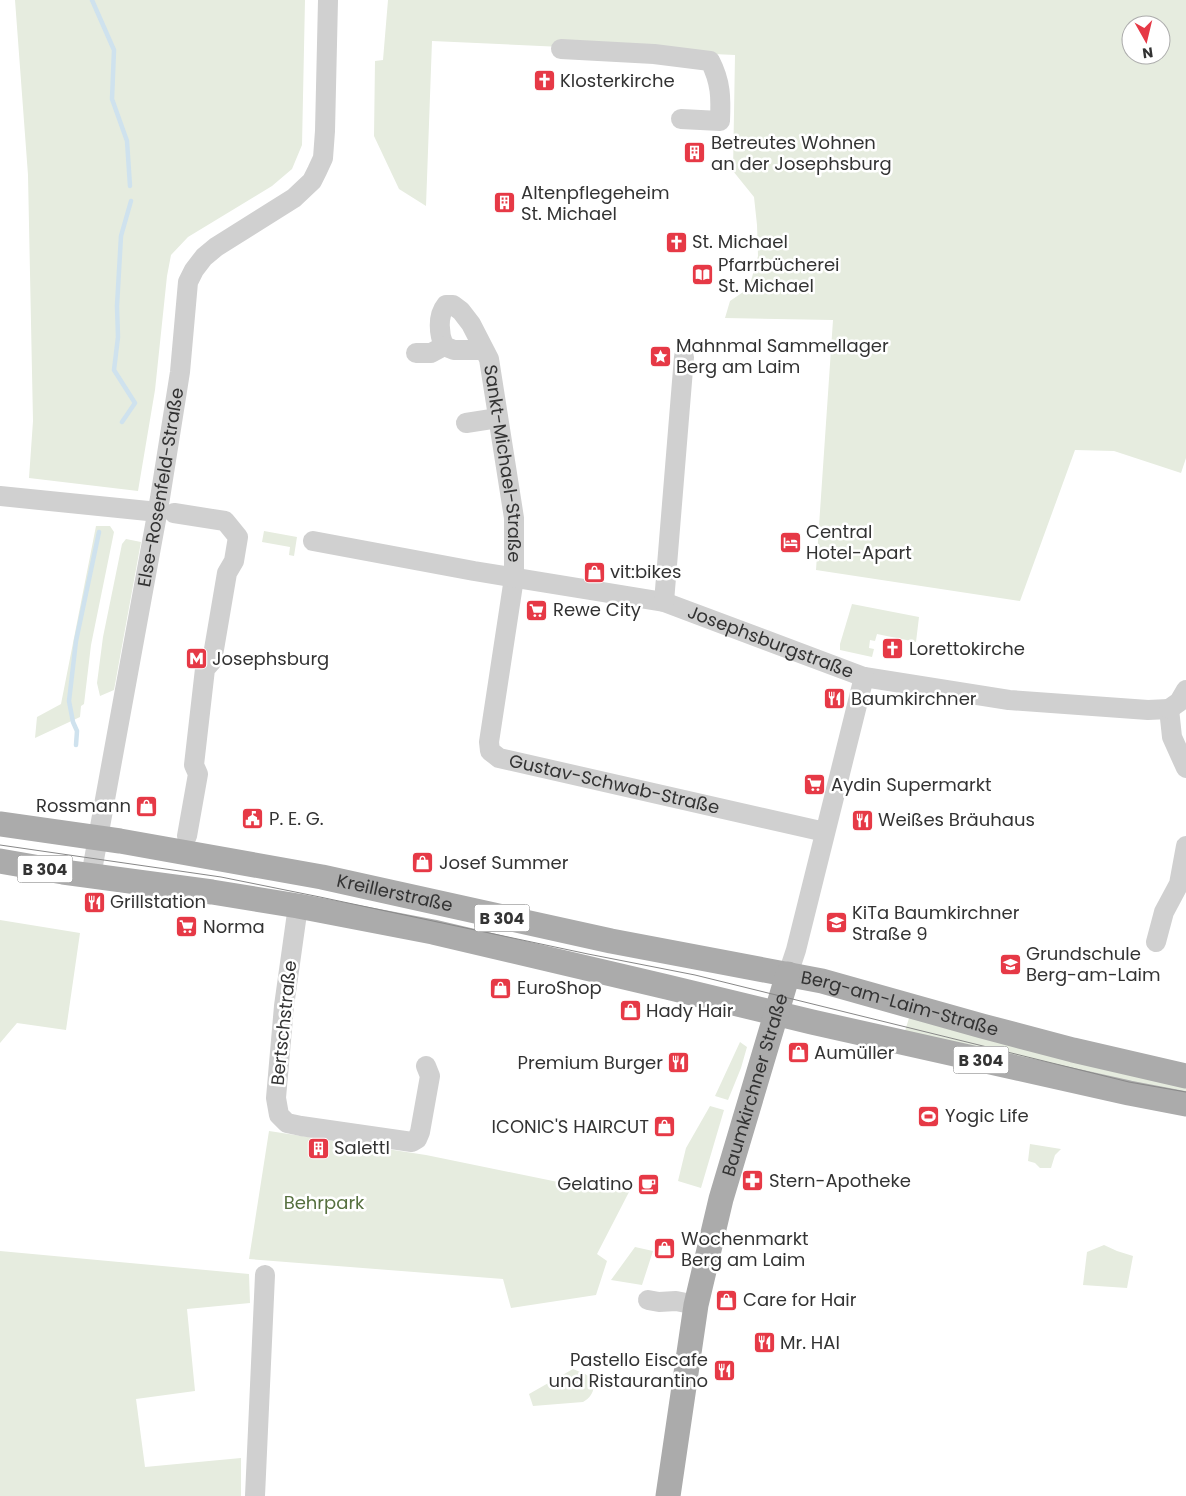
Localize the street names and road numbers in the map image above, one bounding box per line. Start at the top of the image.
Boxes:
street label: Sankt-Michael-Straße [478,363,527,562]
street label: Else-Rosenfeld-Straße [131,386,189,589]
street label: Josephsburgstraße [684,599,857,684]
street label: Gustav-Schwab-Straße [507,748,722,820]
road number: B 304 [18,856,72,882]
street label: Kreillerstraße [335,868,455,918]
road number: B 304 [474,904,530,931]
street label: Bertschstraße [265,959,302,1087]
street label: Berg-am-Laim-Straße [799,964,1001,1042]
street label: Baumkirchner Straße [715,990,794,1179]
road number: B 304 [954,1046,1008,1074]

